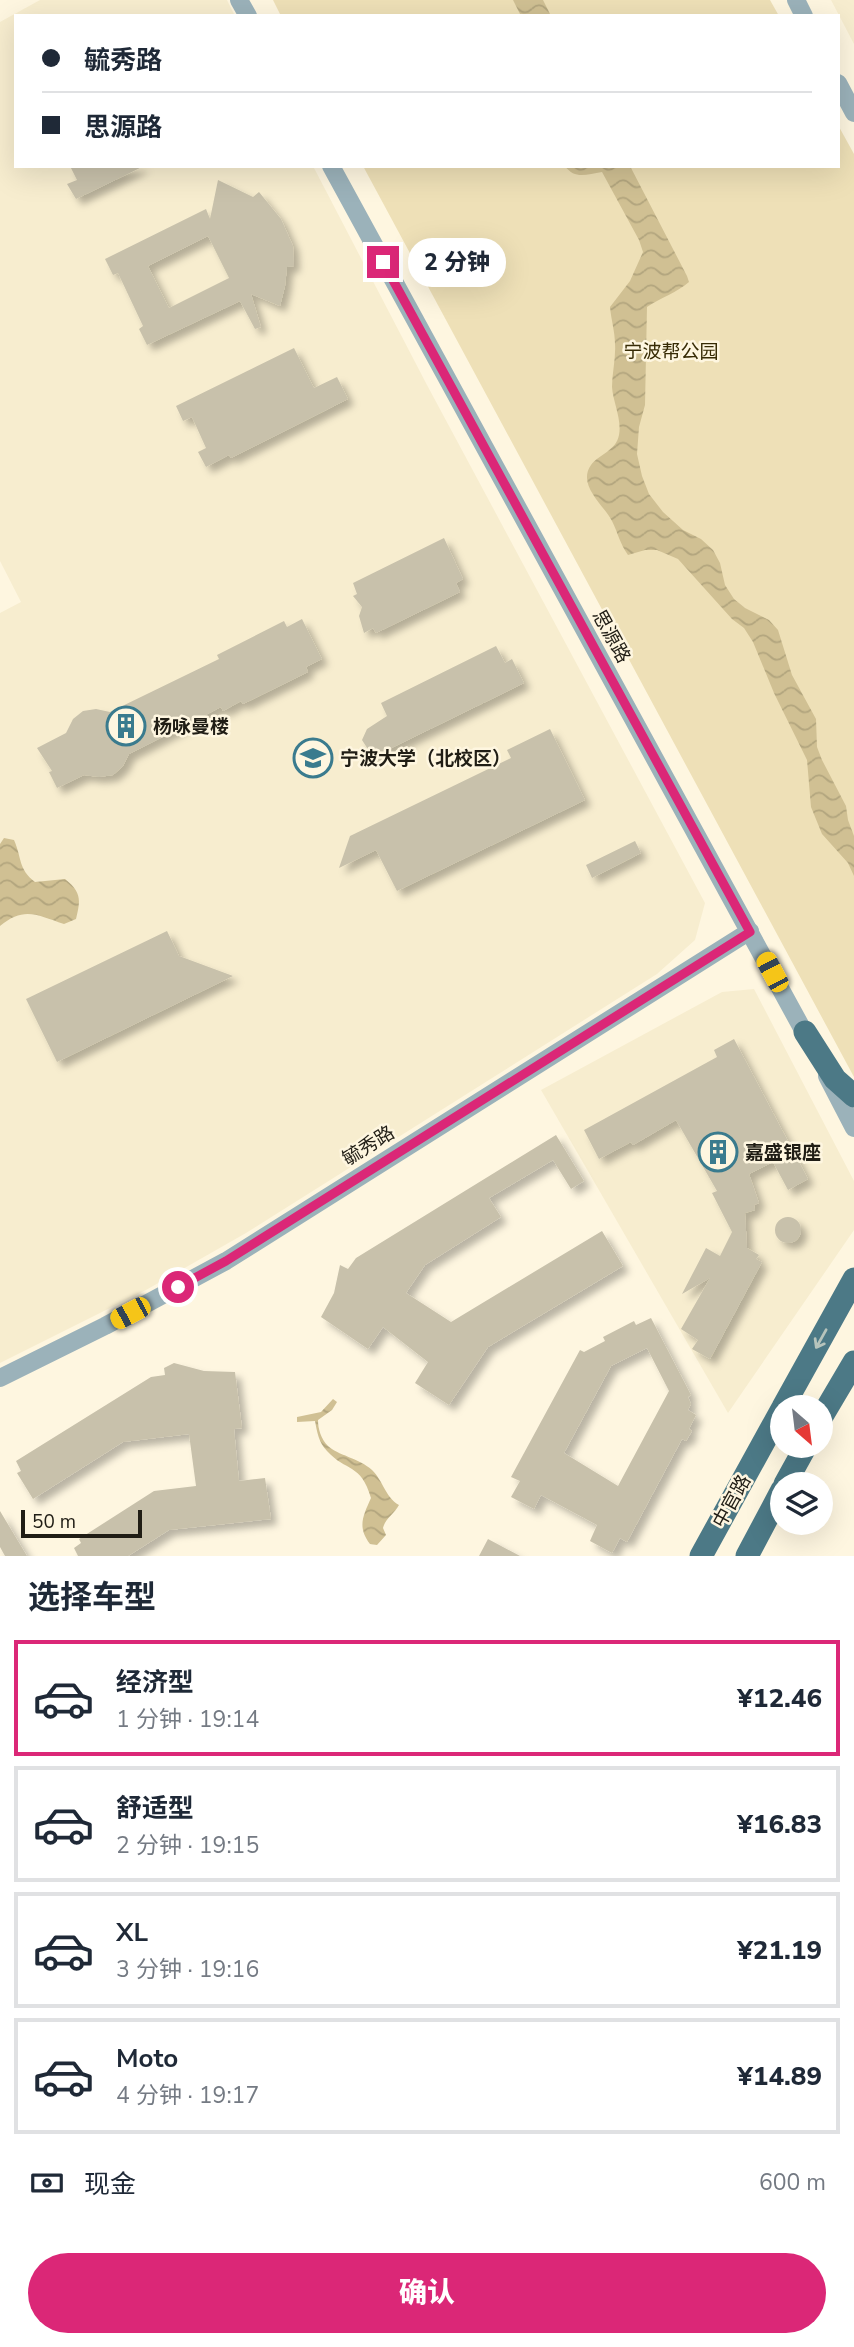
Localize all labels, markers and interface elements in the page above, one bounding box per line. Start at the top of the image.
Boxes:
text: 毓秀路 [84,43,162,78]
text: 思源路 [84,110,162,145]
callout: 2 分钟 [408,238,506,286]
route end [367,246,399,278]
text: 2 分钟 [424,247,490,278]
park label: 宁波帮公园 [623,339,719,365]
street label: 思源路 [586,605,636,668]
building icon: 杨咏曼楼 [105,705,147,747]
place label: 杨咏曼楼 [153,714,229,740]
school or university icon: 宁波大学（北校区） [292,737,334,779]
place label: 宁波大学（北校区） [340,746,511,772]
car [753,949,792,995]
street label: 毓秀路 [337,1120,400,1172]
building icon: 嘉盛银座 [697,1131,739,1173]
place label: 嘉盛银座 [745,1140,821,1166]
route start [162,1271,194,1303]
car [107,1294,154,1332]
one-way arrow [814,1328,827,1349]
north arrow [770,1395,833,1458]
map controls [770,1395,833,1535]
street label: 中官路 [707,1470,757,1533]
button: layers [770,1472,833,1535]
scale bar [21,1507,142,1539]
text: 50 m [32,1509,76,1535]
text: 选择车型 [28,1576,156,1619]
text: 经济型 [116,1665,194,1700]
icon: car [32,1667,95,1730]
text: ¥12.46 [737,1681,822,1716]
text: 1 分钟 · 19:14 [116,1704,259,1735]
text: 舒适型 [116,1791,194,1826]
icon: car [32,1793,95,1856]
text: ¥16.83 [737,1807,822,1842]
text: 2 分钟 · 19:15 [116,1830,259,1861]
text: XL [116,1915,148,1950]
icon: car [32,1919,95,1982]
text: ¥21.19 [737,1933,822,1968]
text: 3 分钟 · 19:16 [116,1954,259,1985]
text: Moto [116,2041,178,2076]
icon: car [32,2045,95,2108]
text: ¥14.89 [737,2059,822,2094]
text: 4 分钟 · 19:17 [116,2080,259,2111]
icon: cash [28,2164,66,2202]
text: 现金 [84,2167,136,2202]
text: 600 m [759,2167,826,2198]
button: 确认 [28,2253,826,2333]

